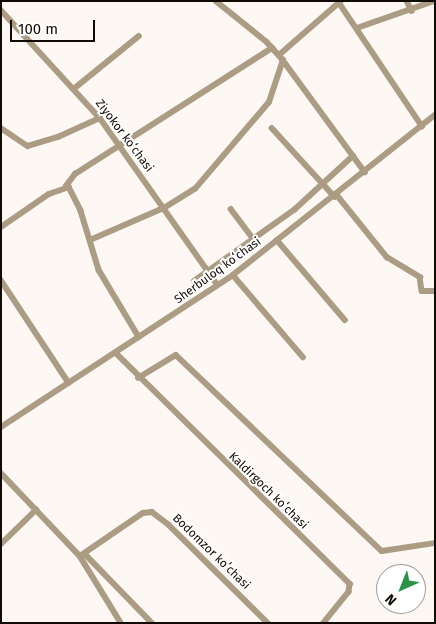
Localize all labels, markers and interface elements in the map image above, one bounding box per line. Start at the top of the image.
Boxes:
scale bar [12,10,98,42]
text: 100 m [18,20,58,38]
street label: Ziyokor koʻchasi [92,97,156,175]
street label: Sherbuloq koʻchasi [172,235,264,307]
street label: Kaldirgoch koʻchasi [225,450,311,532]
street label: Bodomzor koʻchasi [169,511,253,593]
north arrow [376,564,426,614]
text: N [382,590,400,609]

